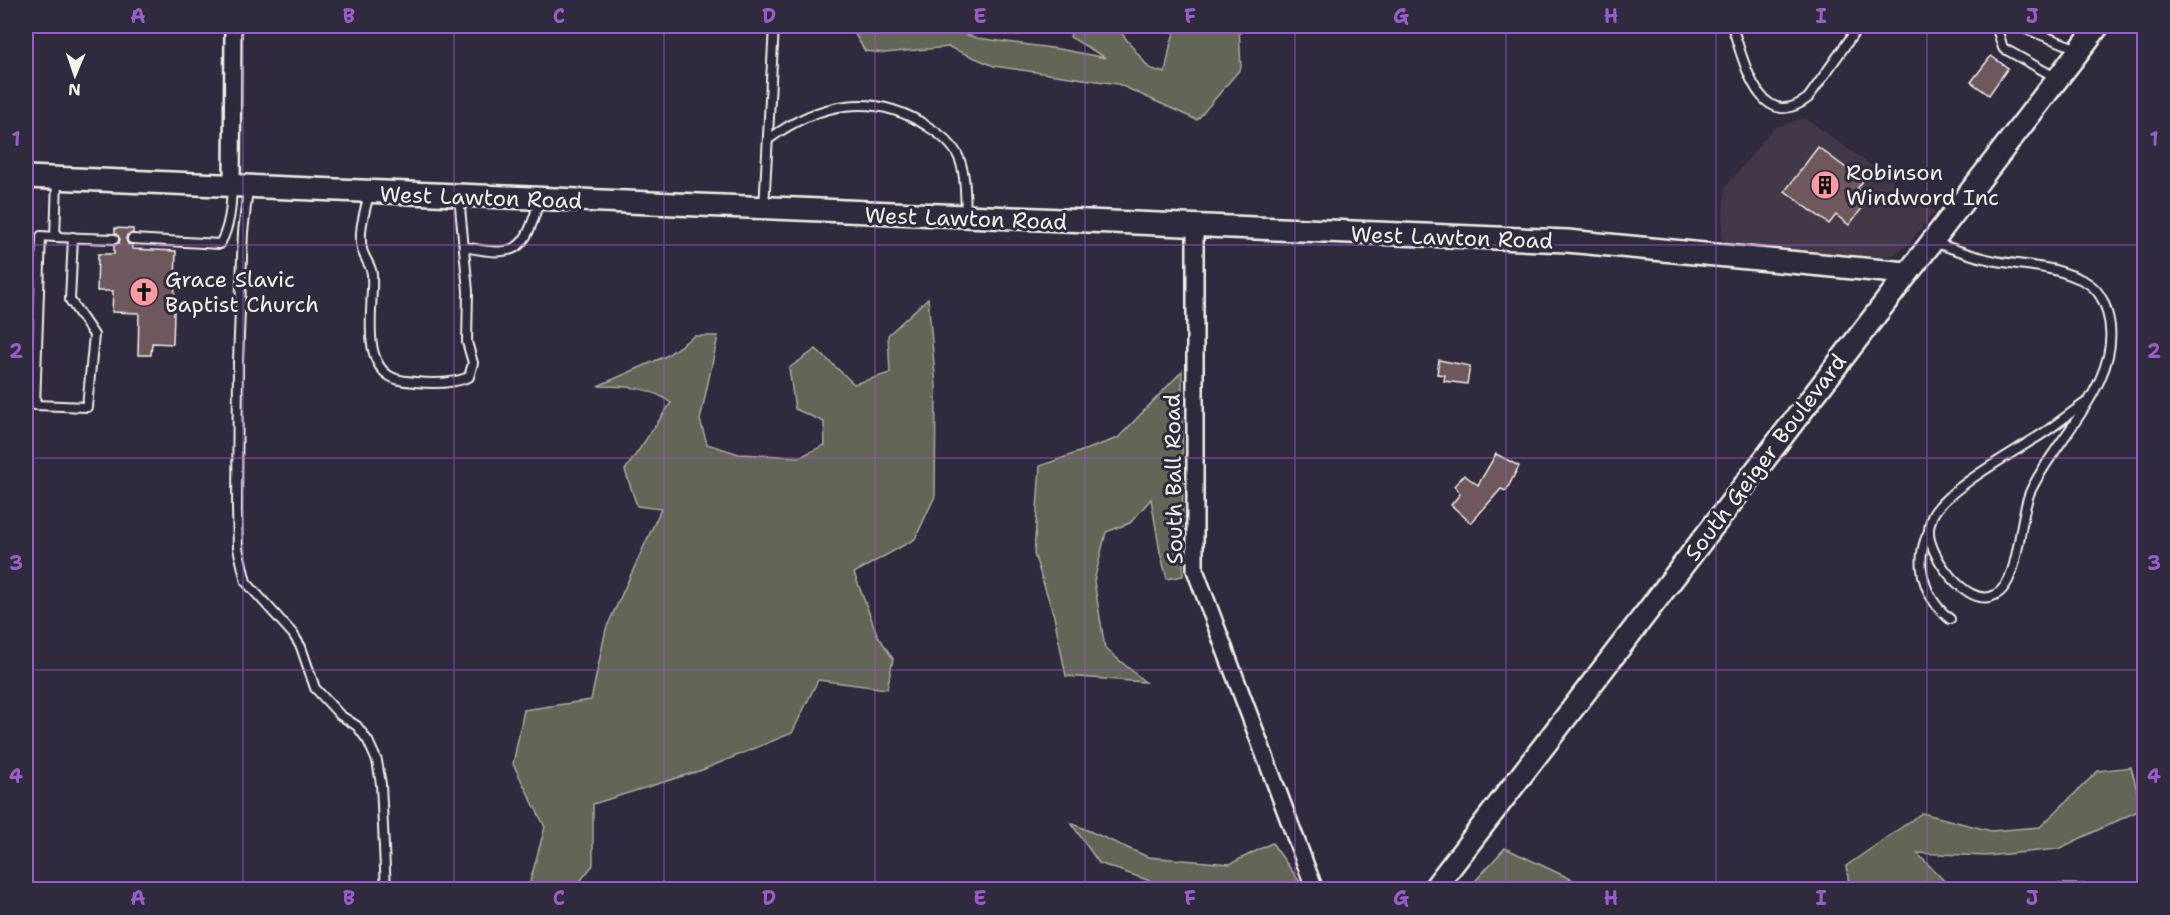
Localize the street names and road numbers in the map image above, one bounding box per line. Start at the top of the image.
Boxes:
street label: West Lawton Road [379,179,583,216]
street label: West Lawton Road [864,200,1068,237]
street label: West Lawton Road [1350,219,1554,256]
street label: South Geiger Boulevard [1678,348,1853,567]
street label: South Ball Road [1158,393,1189,565]

